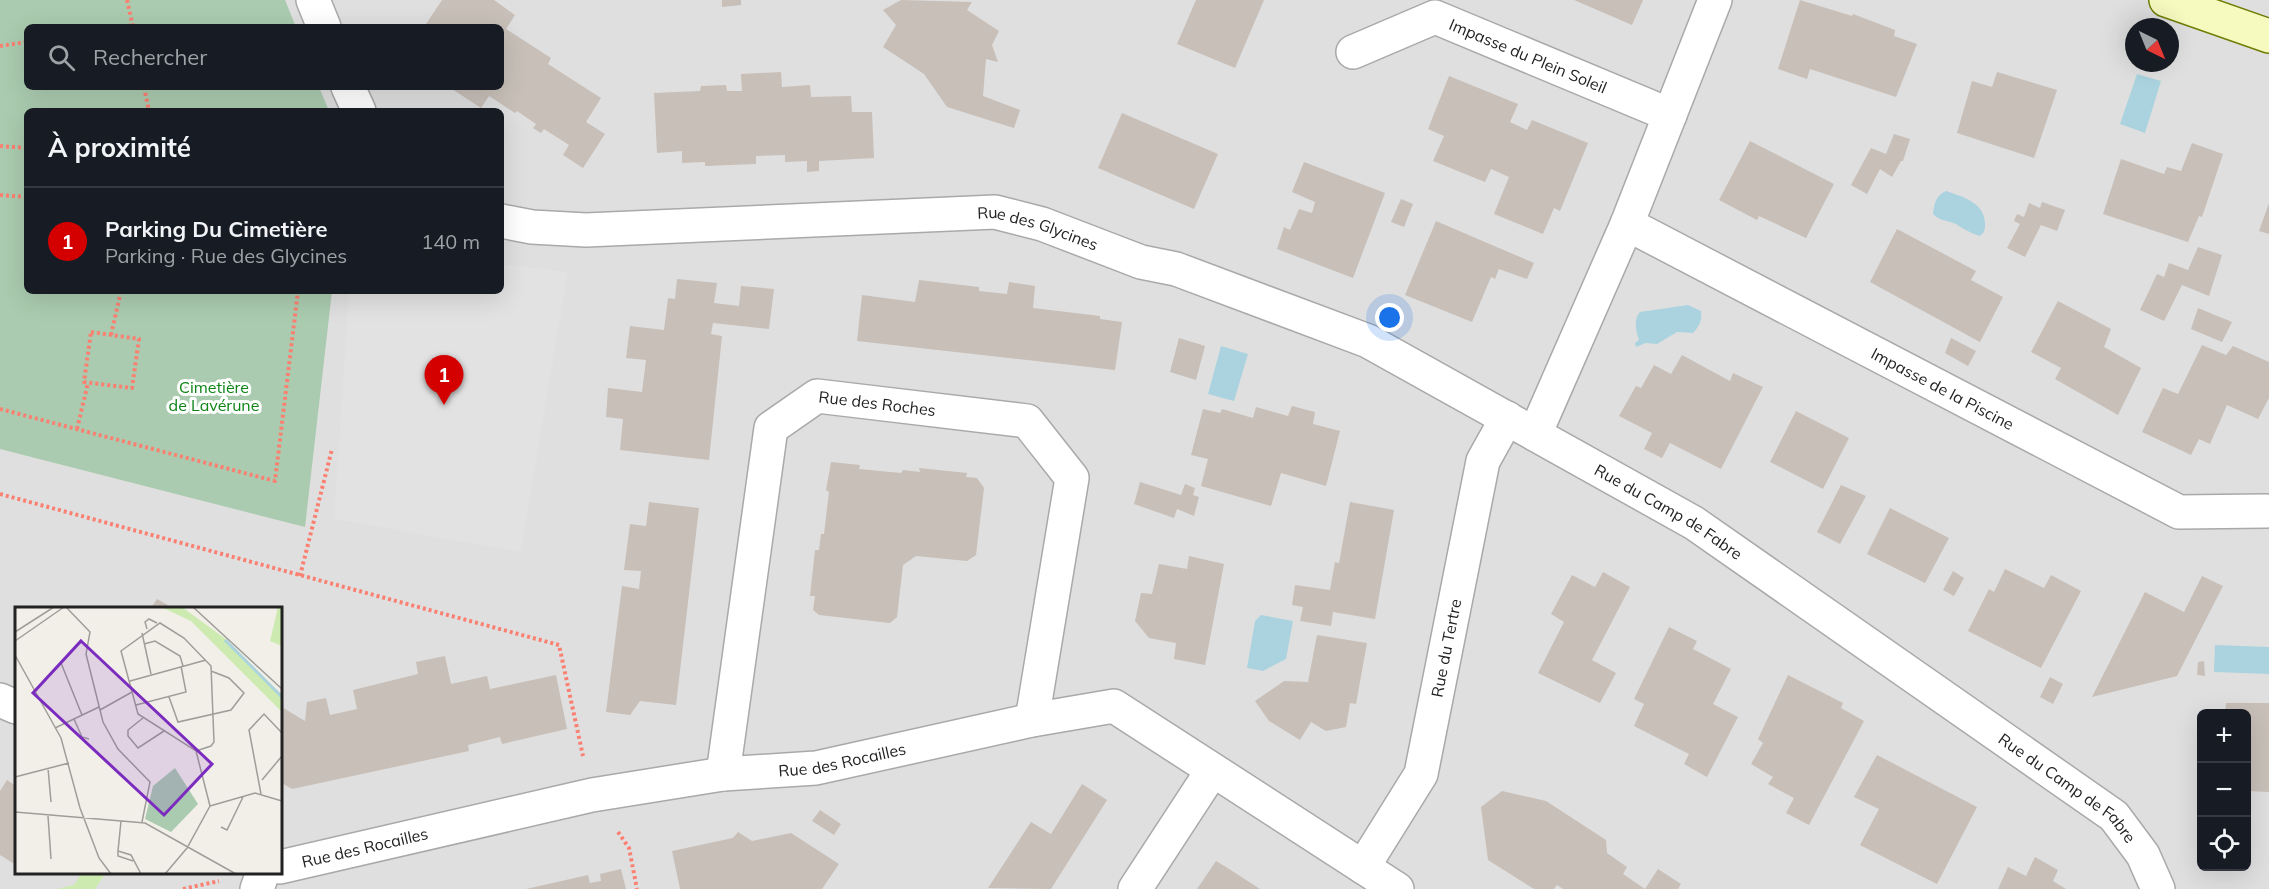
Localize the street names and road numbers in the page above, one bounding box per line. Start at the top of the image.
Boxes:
street label: Impasse du Plein Soleil [1446,14,1610,98]
street label: Rue des Glycines [977,202,1101,255]
street label: Impasse de la Piscine [1868,343,2017,434]
street label: Rue des Roches [818,386,937,420]
street label: Rue du Camp de Fabre [1591,460,1746,564]
street label: Rue du Tertre [1426,597,1465,699]
street label: Rue du Camp de Fabre [1995,729,2140,847]
street label: Rue des Rocailles [778,738,908,780]
street label: Rue des Rocailles [300,823,430,872]

